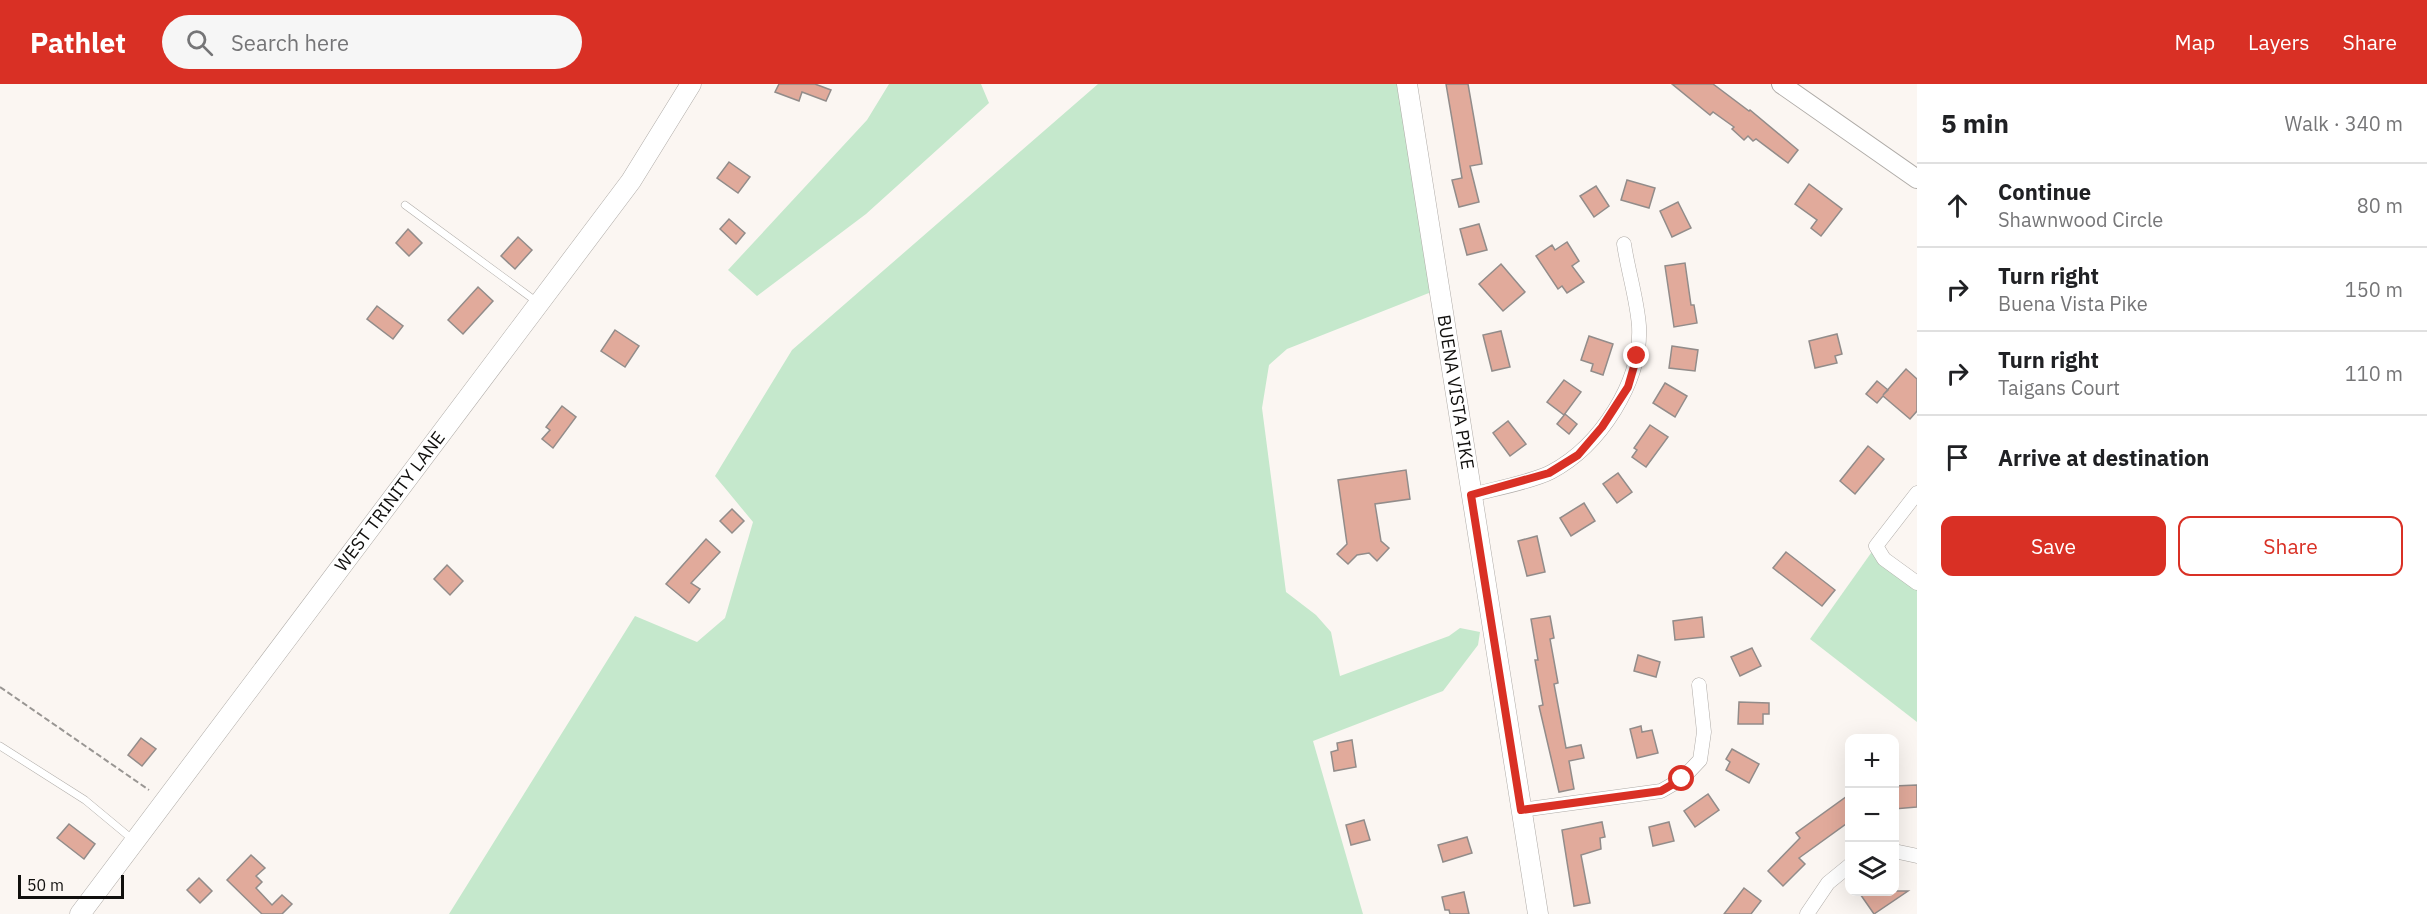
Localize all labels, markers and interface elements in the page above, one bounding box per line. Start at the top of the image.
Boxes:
search box [162,15,582,69]
text: Pathlet [30,24,126,61]
icon: search [183,26,216,59]
text: Search here [231,28,349,57]
text: Map [2175,28,2215,56]
text: Layers [2248,28,2310,56]
text: Share [2343,28,2397,56]
text: 5 min [1941,106,2009,140]
text: Walk · 340 m [2285,110,2403,137]
text: Continue [1998,177,2091,206]
icon: ahead [1941,189,1974,222]
text: 80 m [2357,192,2403,219]
text: Shawnwood Circle [1998,206,2163,233]
text: Turn right [1998,261,2099,290]
icon: right [1941,273,1974,306]
text: 150 m [2345,276,2403,303]
text: Buena Vista Pike [1998,290,2148,317]
street label: BUENA VISTA PIKE [1433,313,1480,471]
route end [1623,342,1649,368]
text: Turn right [1998,345,2099,374]
icon: right [1941,357,1974,390]
text: 110 m [2345,360,2403,387]
text: Taigans Court [1998,374,2120,401]
street label: WEST TRINITY LANE [329,427,450,576]
icon: arrive [1941,441,1974,474]
text: Arrive at destination [1998,443,2209,472]
button: Save [1941,516,2166,576]
button: Share [2178,516,2403,576]
map controls [1845,734,1899,896]
button: + [1845,734,1899,788]
route start [1668,765,1694,791]
button: − [1845,788,1899,842]
button: layers [1845,842,1899,896]
scale bar [18,872,124,900]
text: 50 m [27,875,64,895]

